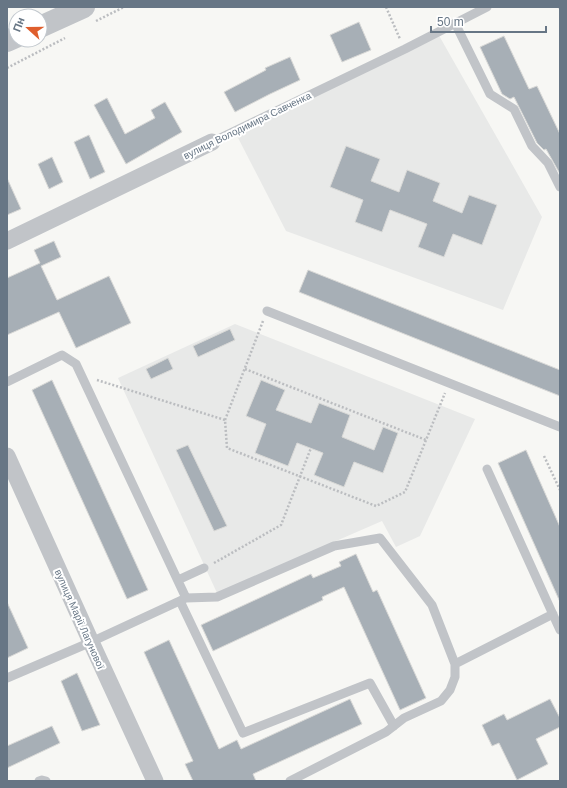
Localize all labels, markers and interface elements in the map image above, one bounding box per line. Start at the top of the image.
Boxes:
north arrow [8,8,48,48]
scale bar [431,8,546,34]
text: Пн [10,15,27,33]
text: 50 m [437,15,464,29]
street label: вулиця Володимира Савченка [182,90,313,161]
street label: вулиця Марії Лагунової [53,568,107,671]

